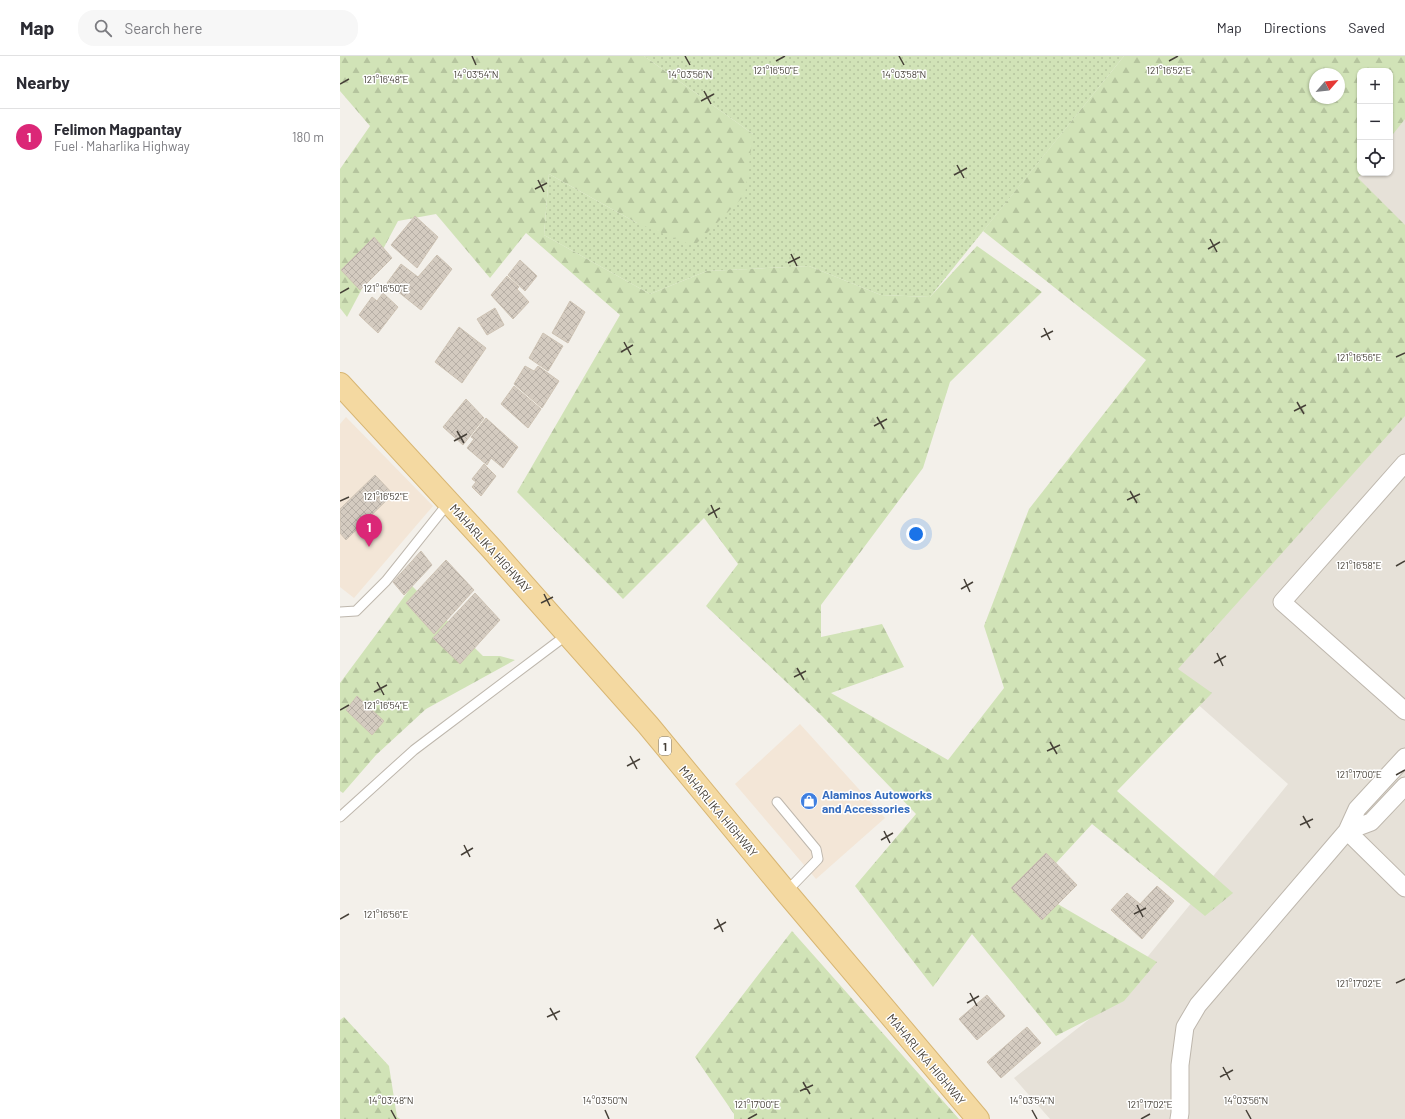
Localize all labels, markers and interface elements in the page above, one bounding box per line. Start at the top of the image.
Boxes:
search box [78,10,358,46]
text: Map [20,16,54,39]
icon: search [92,17,114,39]
text: Search here [124,19,202,37]
text: Map [1217,19,1242,36]
text: Directions [1264,19,1326,36]
text: Saved [1348,19,1385,36]
text: 121°16'50"E [753,64,799,76]
text: 121°16'52"E [1146,64,1192,76]
text: 14°03'54"N [454,68,498,80]
text: 14°03'56"N [668,68,712,80]
text: 14°03'58"N [882,68,926,80]
north arrow [1309,68,1345,104]
map controls [1357,68,1393,176]
button: + [1357,68,1393,104]
text: Nearby [16,72,70,92]
text: 121°16'48"E [363,73,409,85]
button: − [1357,104,1393,140]
text: Felimon Magpantay [54,120,182,138]
text: 1 [27,129,31,145]
text: 180 m [292,129,324,145]
text: Fuel · Maharlika Highway [54,138,190,154]
button: locate [1357,140,1393,176]
text: 121°16'50"E [363,282,409,294]
text: 121°16'56"E [1337,351,1381,363]
text: 121°16'52"E [363,490,409,502]
street label: MAHARLIKA HIGHWAY [447,501,535,595]
pin: 1 [356,514,382,547]
your location [906,524,926,544]
text: 121°16'58"E [1336,559,1382,571]
text: 121°16'54"E [363,699,409,711]
road number: 1 [659,737,671,755]
street label: MAHARLIKA HIGHWAY [677,763,761,860]
text: 121°17'00"E [1336,768,1382,780]
place label: Alaminos Autoworks and Accessories [822,787,932,815]
shop icon: Alaminos Autoworks and Accessories [799,791,819,811]
text: 121°16'56"E [364,908,408,920]
text: 121°17'02"E [1336,977,1382,989]
street label: MAHARLIKA HIGHWAY [885,1011,969,1108]
text: 14°03'48"N [369,1094,413,1106]
text: 14°03'50"N [582,1094,628,1106]
text: 14°03'54"N [1010,1094,1054,1106]
text: 14°03'56"N [1224,1094,1268,1106]
text: 121°17'00"E [734,1098,780,1110]
text: 121°17'02"E [1127,1098,1173,1110]

